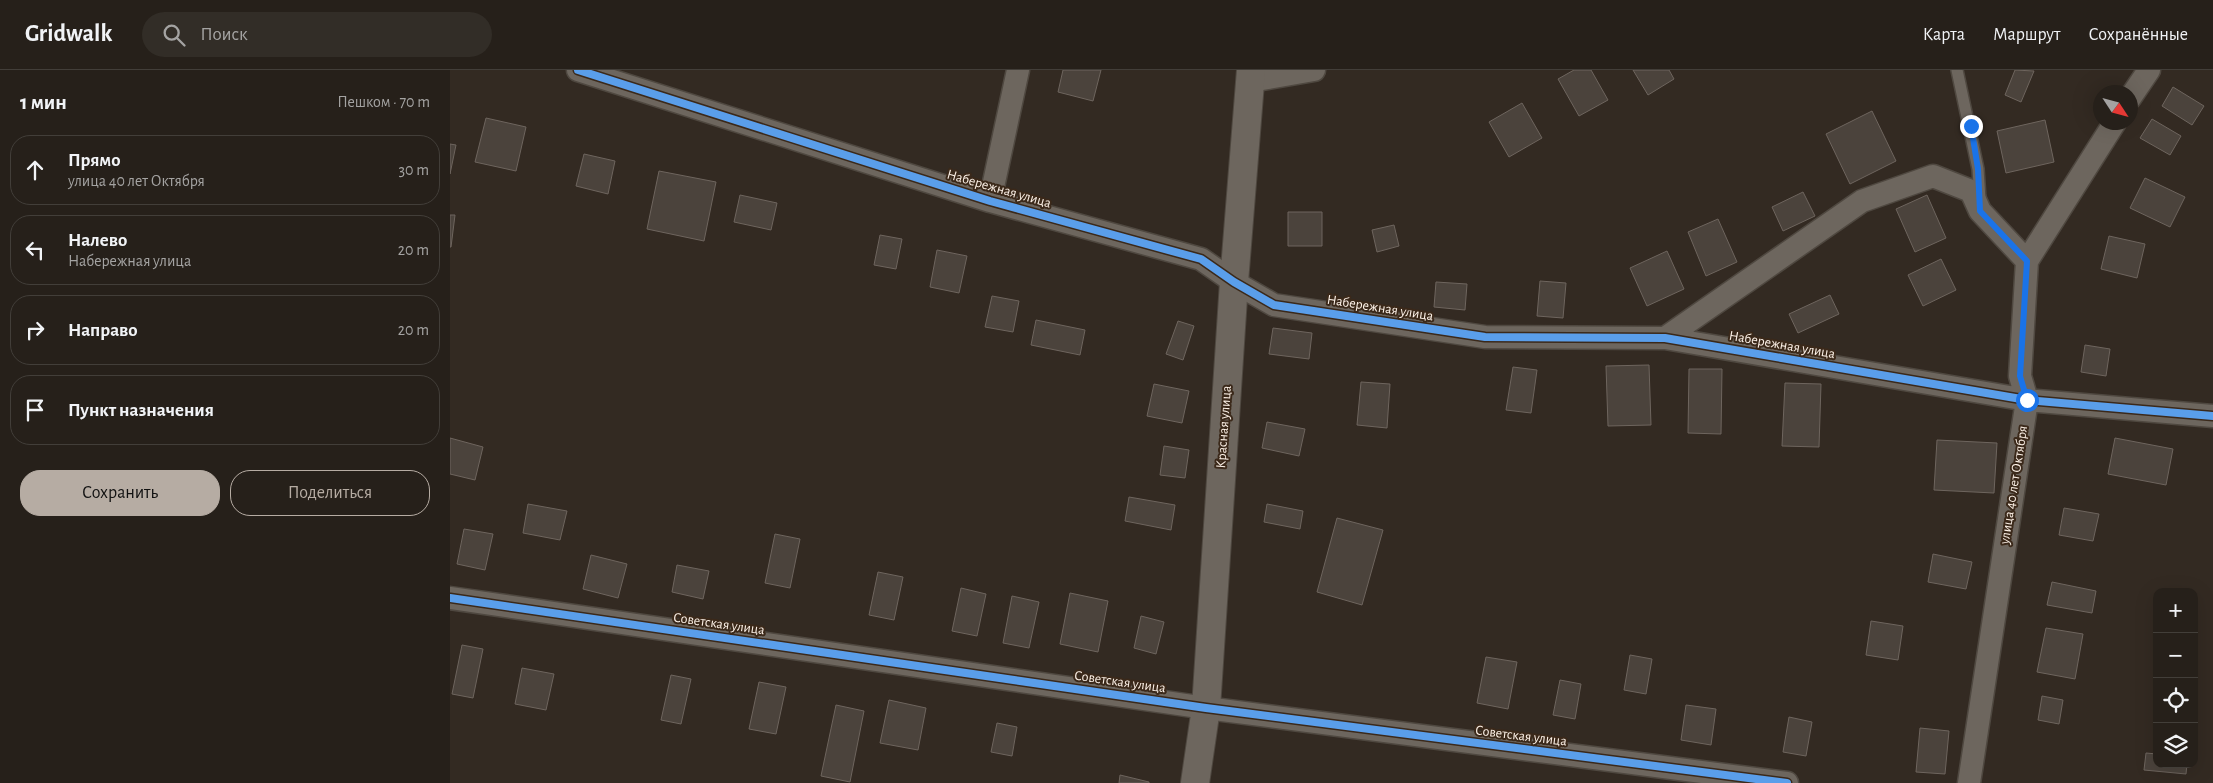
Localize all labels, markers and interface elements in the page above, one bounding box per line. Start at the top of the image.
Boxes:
search box [142,12,492,57]
icon: search [160,21,188,49]
text: Gridwalk [25,22,112,46]
text: Поиск [200,25,248,44]
text: Карта [1923,26,1965,44]
text: Маршрут [1993,26,2061,44]
text: Сохранённые [2089,26,2188,44]
north arrow [2093,85,2138,130]
text: 1 мин [20,92,67,113]
text: Пешком · 70 m [337,94,430,110]
route end [1960,115,1983,138]
text: Прямо [68,151,121,170]
icon: ahead [21,156,49,184]
text: 30 m [399,162,429,178]
street label: Набережная улица [945,167,1053,211]
text: улица 40 лет Октября [68,173,205,189]
text: Налево [68,231,127,250]
icon: left [21,236,49,264]
text: 20 m [398,242,429,258]
text: Набережная улица [68,253,191,269]
street label: Набережная улица [1326,293,1435,323]
icon: right [21,316,49,344]
text: Направо [68,321,138,340]
text: 20 m [398,322,429,338]
street label: Набережная улица [1728,329,1837,361]
street label: Красная улица [1214,385,1234,469]
route start [2016,389,2039,412]
icon: arrive [21,396,49,424]
text: Пункт назначения [68,401,214,420]
street label: улица 40 лет Октября [1998,425,2030,546]
button: Сохранить [20,470,220,516]
button: Поделиться [230,470,430,516]
map controls [2153,588,2198,768]
button: + [2153,588,2198,633]
street label: Советская улица [672,611,766,637]
button: − [2153,633,2198,678]
street label: Советская улица [1073,669,1167,695]
button: locate [2153,678,2198,723]
street label: Советская улица [1474,723,1568,749]
button: layers [2153,723,2198,768]

